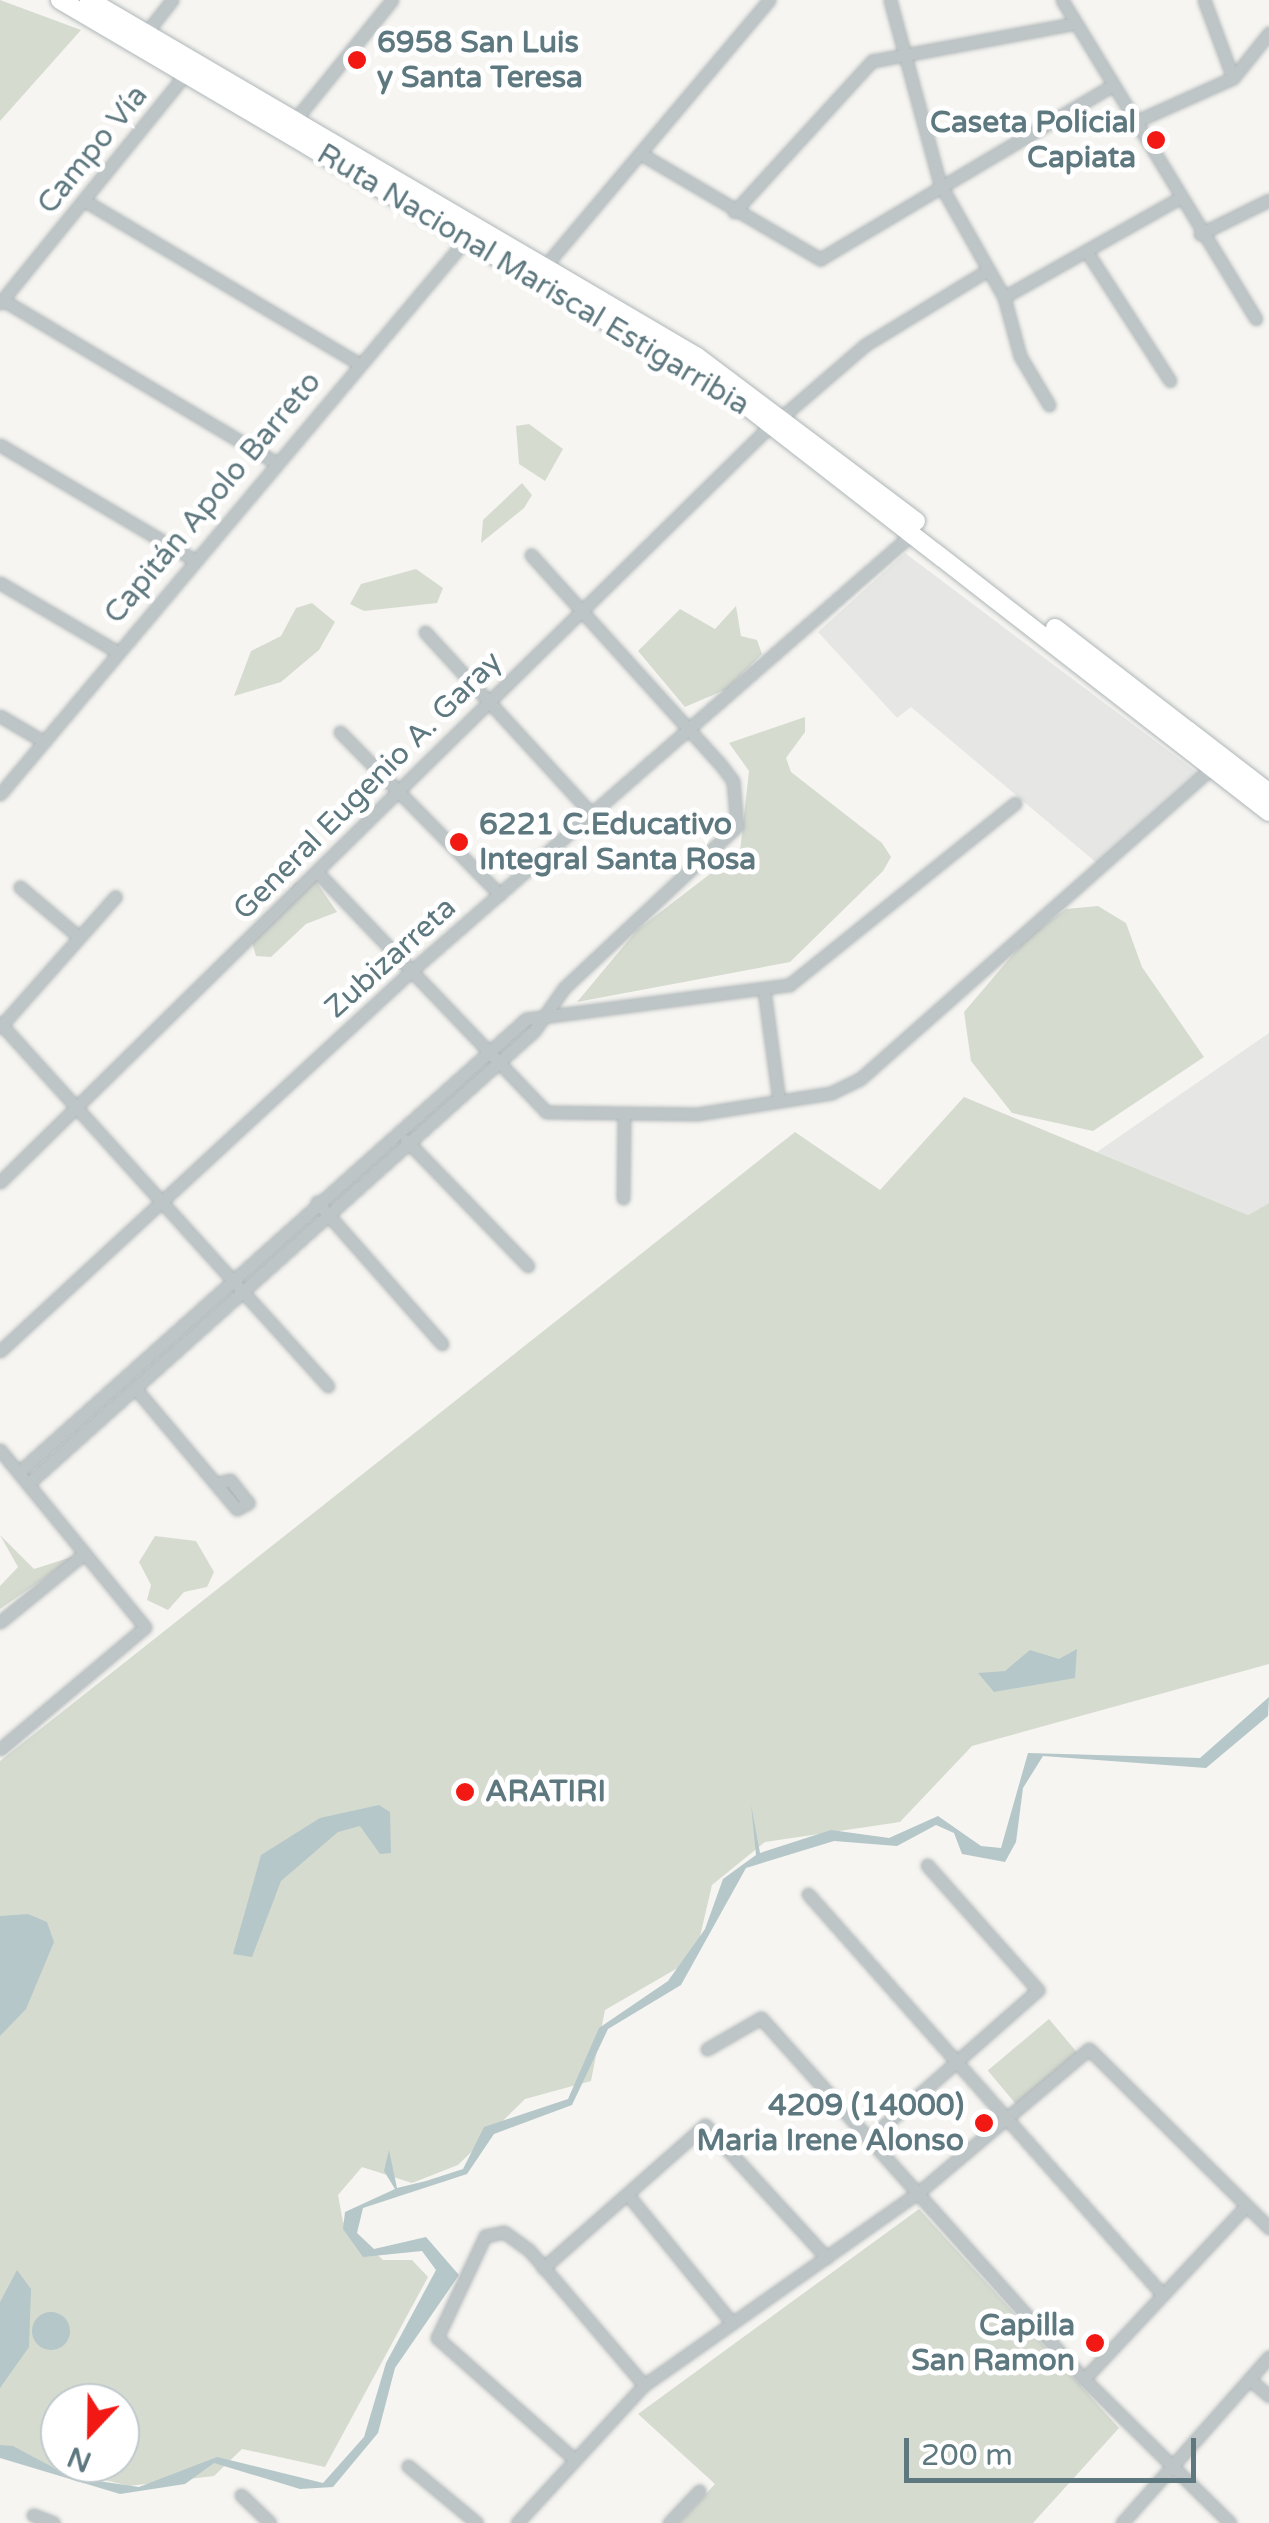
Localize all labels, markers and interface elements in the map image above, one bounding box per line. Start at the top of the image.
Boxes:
place label: 6958 San Luis y Santa Teresa [377,25,583,96]
marker: 6958 San Luis y Santa Teresa [346,49,368,71]
street label: Campo Vía [30,78,156,222]
place label: Caseta Policial Capiata [930,105,1136,176]
marker: Caseta Policial Capiata [1145,129,1167,151]
street label: Ruta Nacional Mariscal Estigarribia [310,136,756,424]
street label: Capitán Apolo Barreto [97,365,329,631]
street label: General Eugenio A. Garay [226,644,510,928]
place label: 6221 C.Educativo Integral Santa Rosa [479,807,756,878]
marker: 6221 C.Educativo Integral Santa Rosa [448,831,470,853]
street label: Zubizarreta [318,890,464,1026]
place label: ARATIRI [485,1774,606,1810]
marker: ARATIRI [454,1781,476,1803]
place label: 4209 (14000) Maria Irene Alonso [696,2088,964,2158]
marker: 4209 (14000) Maria Irene Alonso [973,2112,995,2134]
place label: Capilla San Ramon [911,2308,1075,2378]
marker: Capilla San Ramon [1084,2332,1106,2354]
north arrow [40,2383,140,2483]
scale bar [909,2418,1202,2480]
text: 200 m [921,2437,1013,2474]
text: N [63,2439,96,2479]

